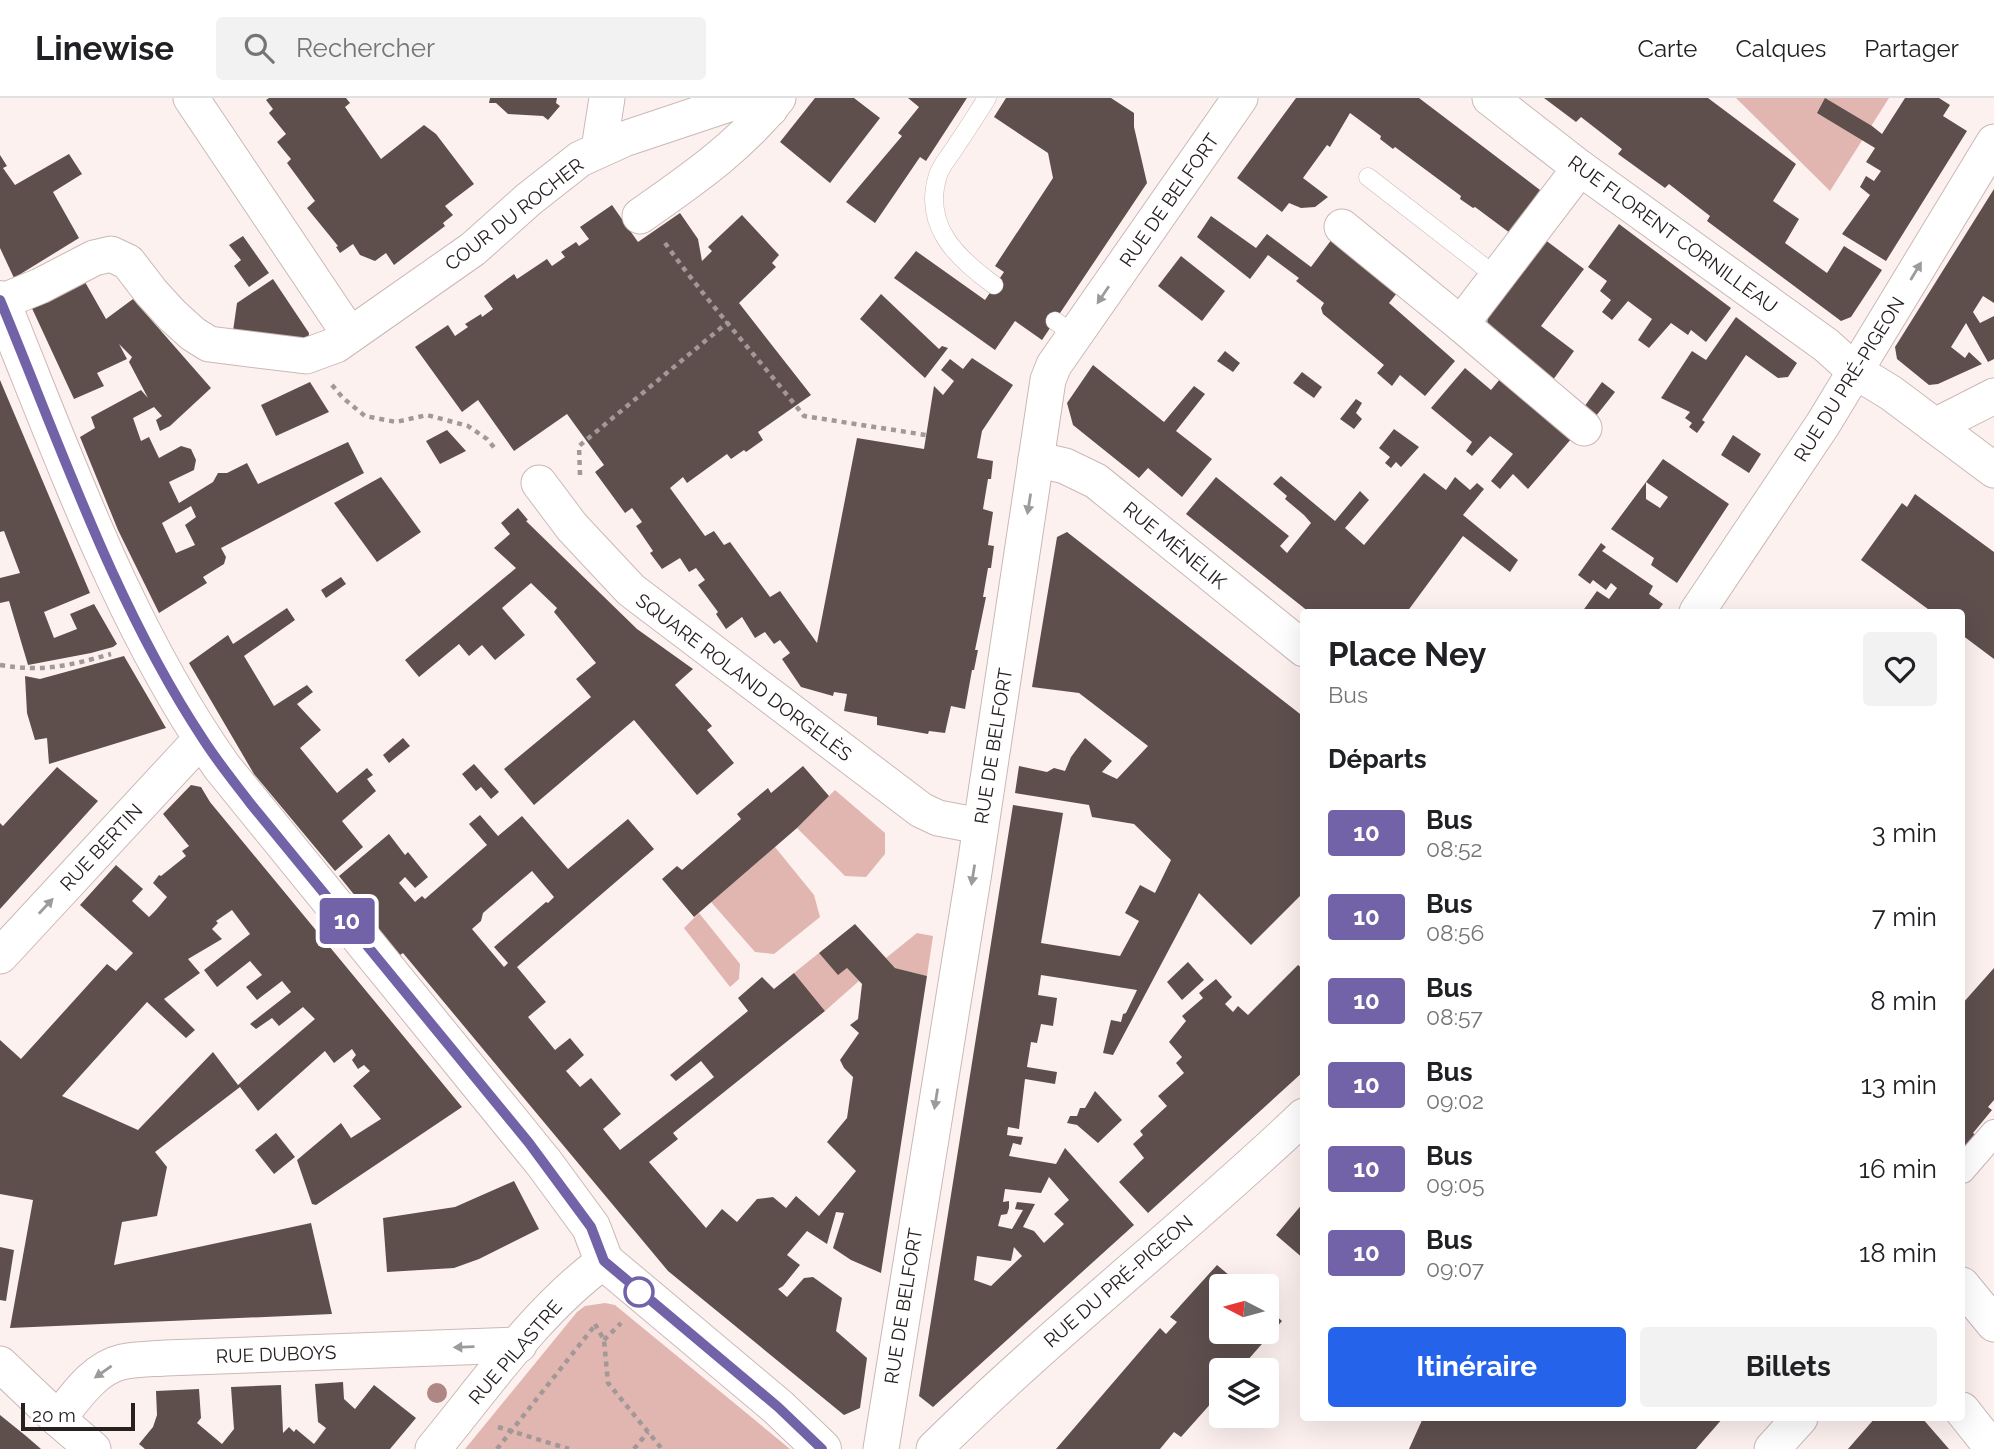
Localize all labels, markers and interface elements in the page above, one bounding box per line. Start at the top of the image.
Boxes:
search box [216,17,706,80]
text: Linewise [35,29,174,68]
icon: search [240,29,278,67]
text: Rechercher [296,33,435,63]
text: Carte [1638,34,1697,63]
text: Calques [1735,34,1826,63]
text: Partager [1864,34,1959,63]
street label: RUE DE BELFORT [1115,129,1223,271]
street label: RUE FLORENT CORNILLEAU [1564,151,1782,317]
street label: COUR DU ROCHER [441,153,587,275]
one-way arrow [1910,261,1922,280]
one-way arrow [1096,286,1110,304]
street label: RUE DU PRÉ-PIGEON [1789,293,1909,465]
one-way arrow [1023,494,1034,516]
street label: RUE MÉNÉLIK [1119,497,1231,594]
street label: SQUARE ROLAND DORGELÈS [632,589,856,765]
button: heart [1863,632,1937,706]
text: Place Ney [1328,635,1486,674]
street label: RUE DE BELFORT [970,666,1016,826]
text: Bus [1328,681,1368,708]
text: Départs [1328,744,1427,774]
street label: RUE BERTIN [55,799,147,895]
text: Bus [1426,805,1473,835]
text: 10 [1353,818,1380,847]
text: 3 min [1872,818,1937,848]
text: 08:52 [1426,835,1483,862]
one-way arrow [967,864,978,886]
text: Bus [1426,889,1473,919]
one-way arrow [38,898,54,915]
line badge: 10 [316,898,378,944]
text: 10 [1353,902,1380,931]
text: 7 min [1872,902,1937,932]
text: 10 [334,906,360,935]
text: 08:56 [1426,919,1484,946]
text: Bus [1426,973,1473,1003]
text: 10 [1353,986,1380,1015]
text: 8 min [1870,986,1937,1016]
text: 08:57 [1426,1003,1483,1030]
text: Bus [1426,1057,1473,1087]
text: 10 [1353,1070,1380,1099]
text: 13 min [1861,1070,1937,1100]
text: 09:02 [1426,1087,1484,1114]
one-way arrow [930,1088,941,1110]
text: Bus [1426,1141,1473,1171]
text: 10 [1353,1154,1380,1183]
text: 16 min [1859,1154,1937,1184]
text: 09:05 [1426,1171,1485,1198]
street label: RUE DU PRÉ-PIGEON [1039,1210,1197,1352]
text: Bus [1426,1225,1473,1255]
street label: RUE DE BELFORT [880,1226,926,1386]
text: 10 [1353,1238,1380,1267]
text: 18 min [1859,1238,1937,1268]
text: 09:07 [1426,1255,1484,1282]
north arrow [1209,1274,1279,1344]
map controls [1209,1274,1279,1428]
unlabelled marker [624,1277,654,1307]
street label: RUE PILASTRE [464,1296,566,1408]
button: Itinéraire [1328,1327,1626,1407]
button: Billets [1640,1327,1937,1407]
street label: RUE DUBOYS [215,1341,337,1367]
one-way arrow [453,1341,475,1352]
button: layers [1209,1358,1279,1428]
one-way arrow [94,1365,112,1379]
scale bar [21,1400,135,1432]
text: 20 m [32,1404,76,1426]

